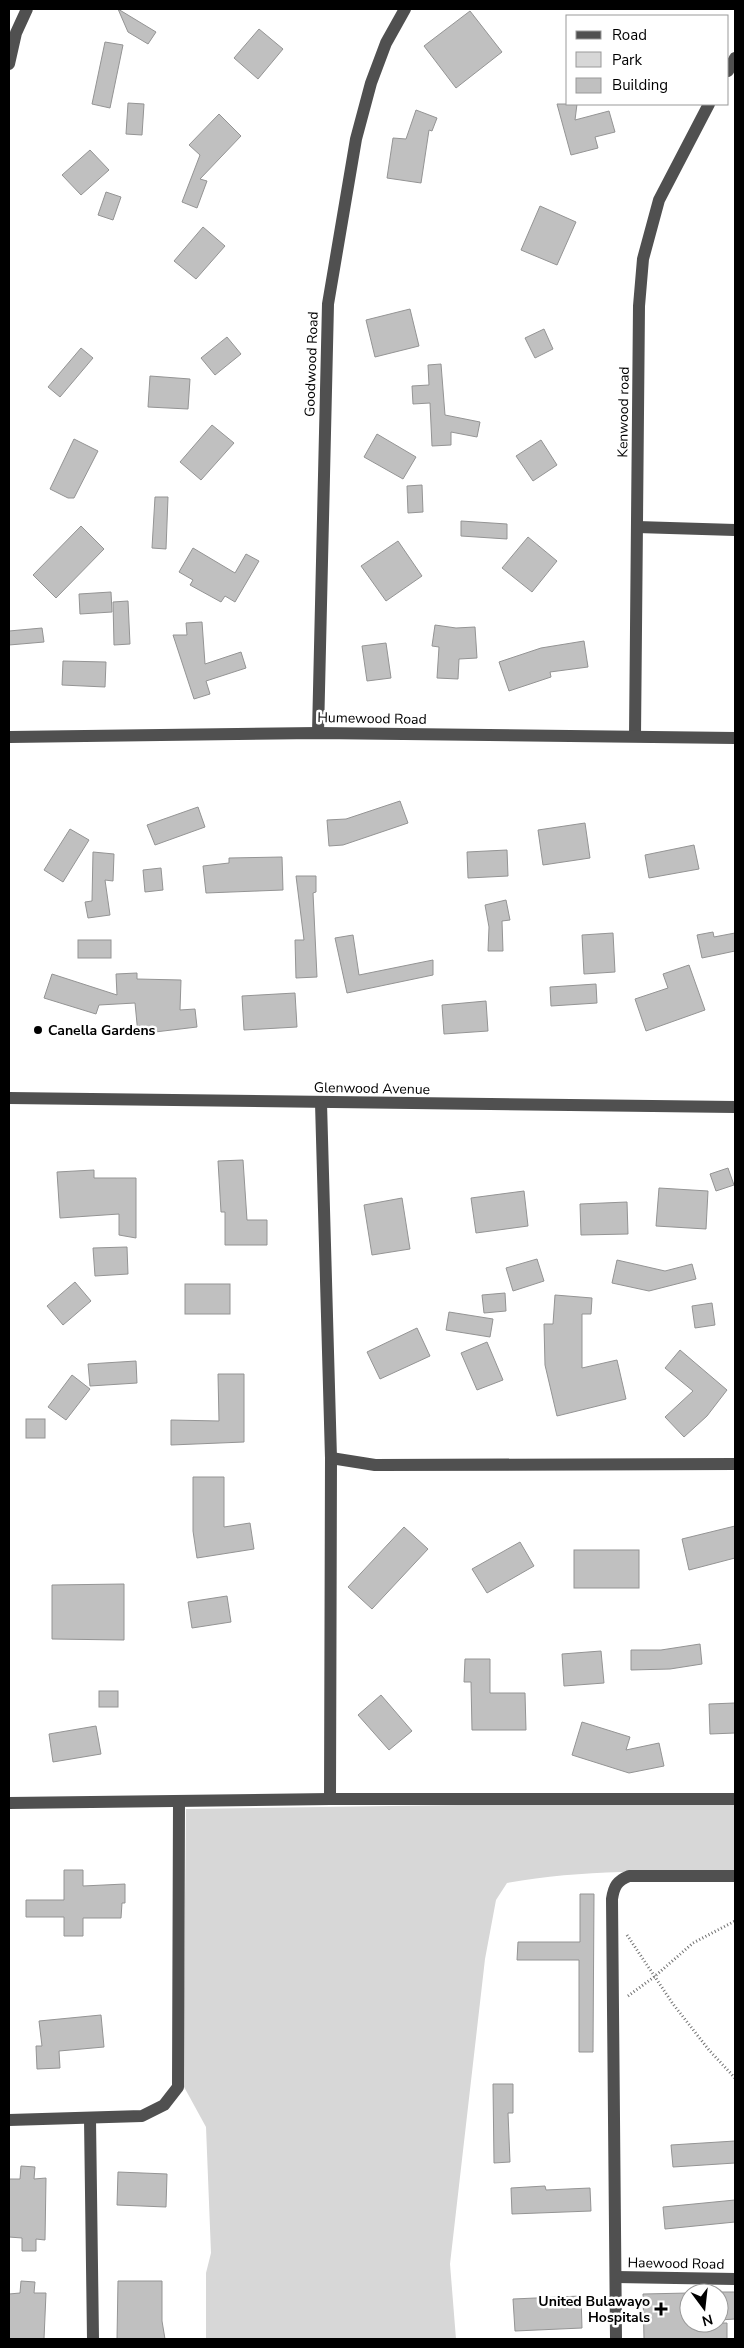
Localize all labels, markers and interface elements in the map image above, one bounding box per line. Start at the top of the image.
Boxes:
legend [566,15,729,105]
text: Road [612,25,647,45]
text: Park [612,50,642,70]
text: Building [612,75,668,95]
street label: Goodwood Road [300,311,323,417]
street label: Kenwood road [613,366,634,458]
street label: Humewood Road [317,708,427,729]
place label: Canella Gardens [48,1021,156,1040]
marker: Canella Gardens [32,1024,44,1036]
street label: Glenwood Avenue [314,1078,430,1099]
street label: Haewood Road [627,2253,725,2274]
north arrow [679,2283,729,2333]
place label: United Bulawayo Hospitals [538,2292,650,2327]
marker: United Bulawayo Hospitals [654,2302,668,2316]
text: N [700,2310,715,2331]

